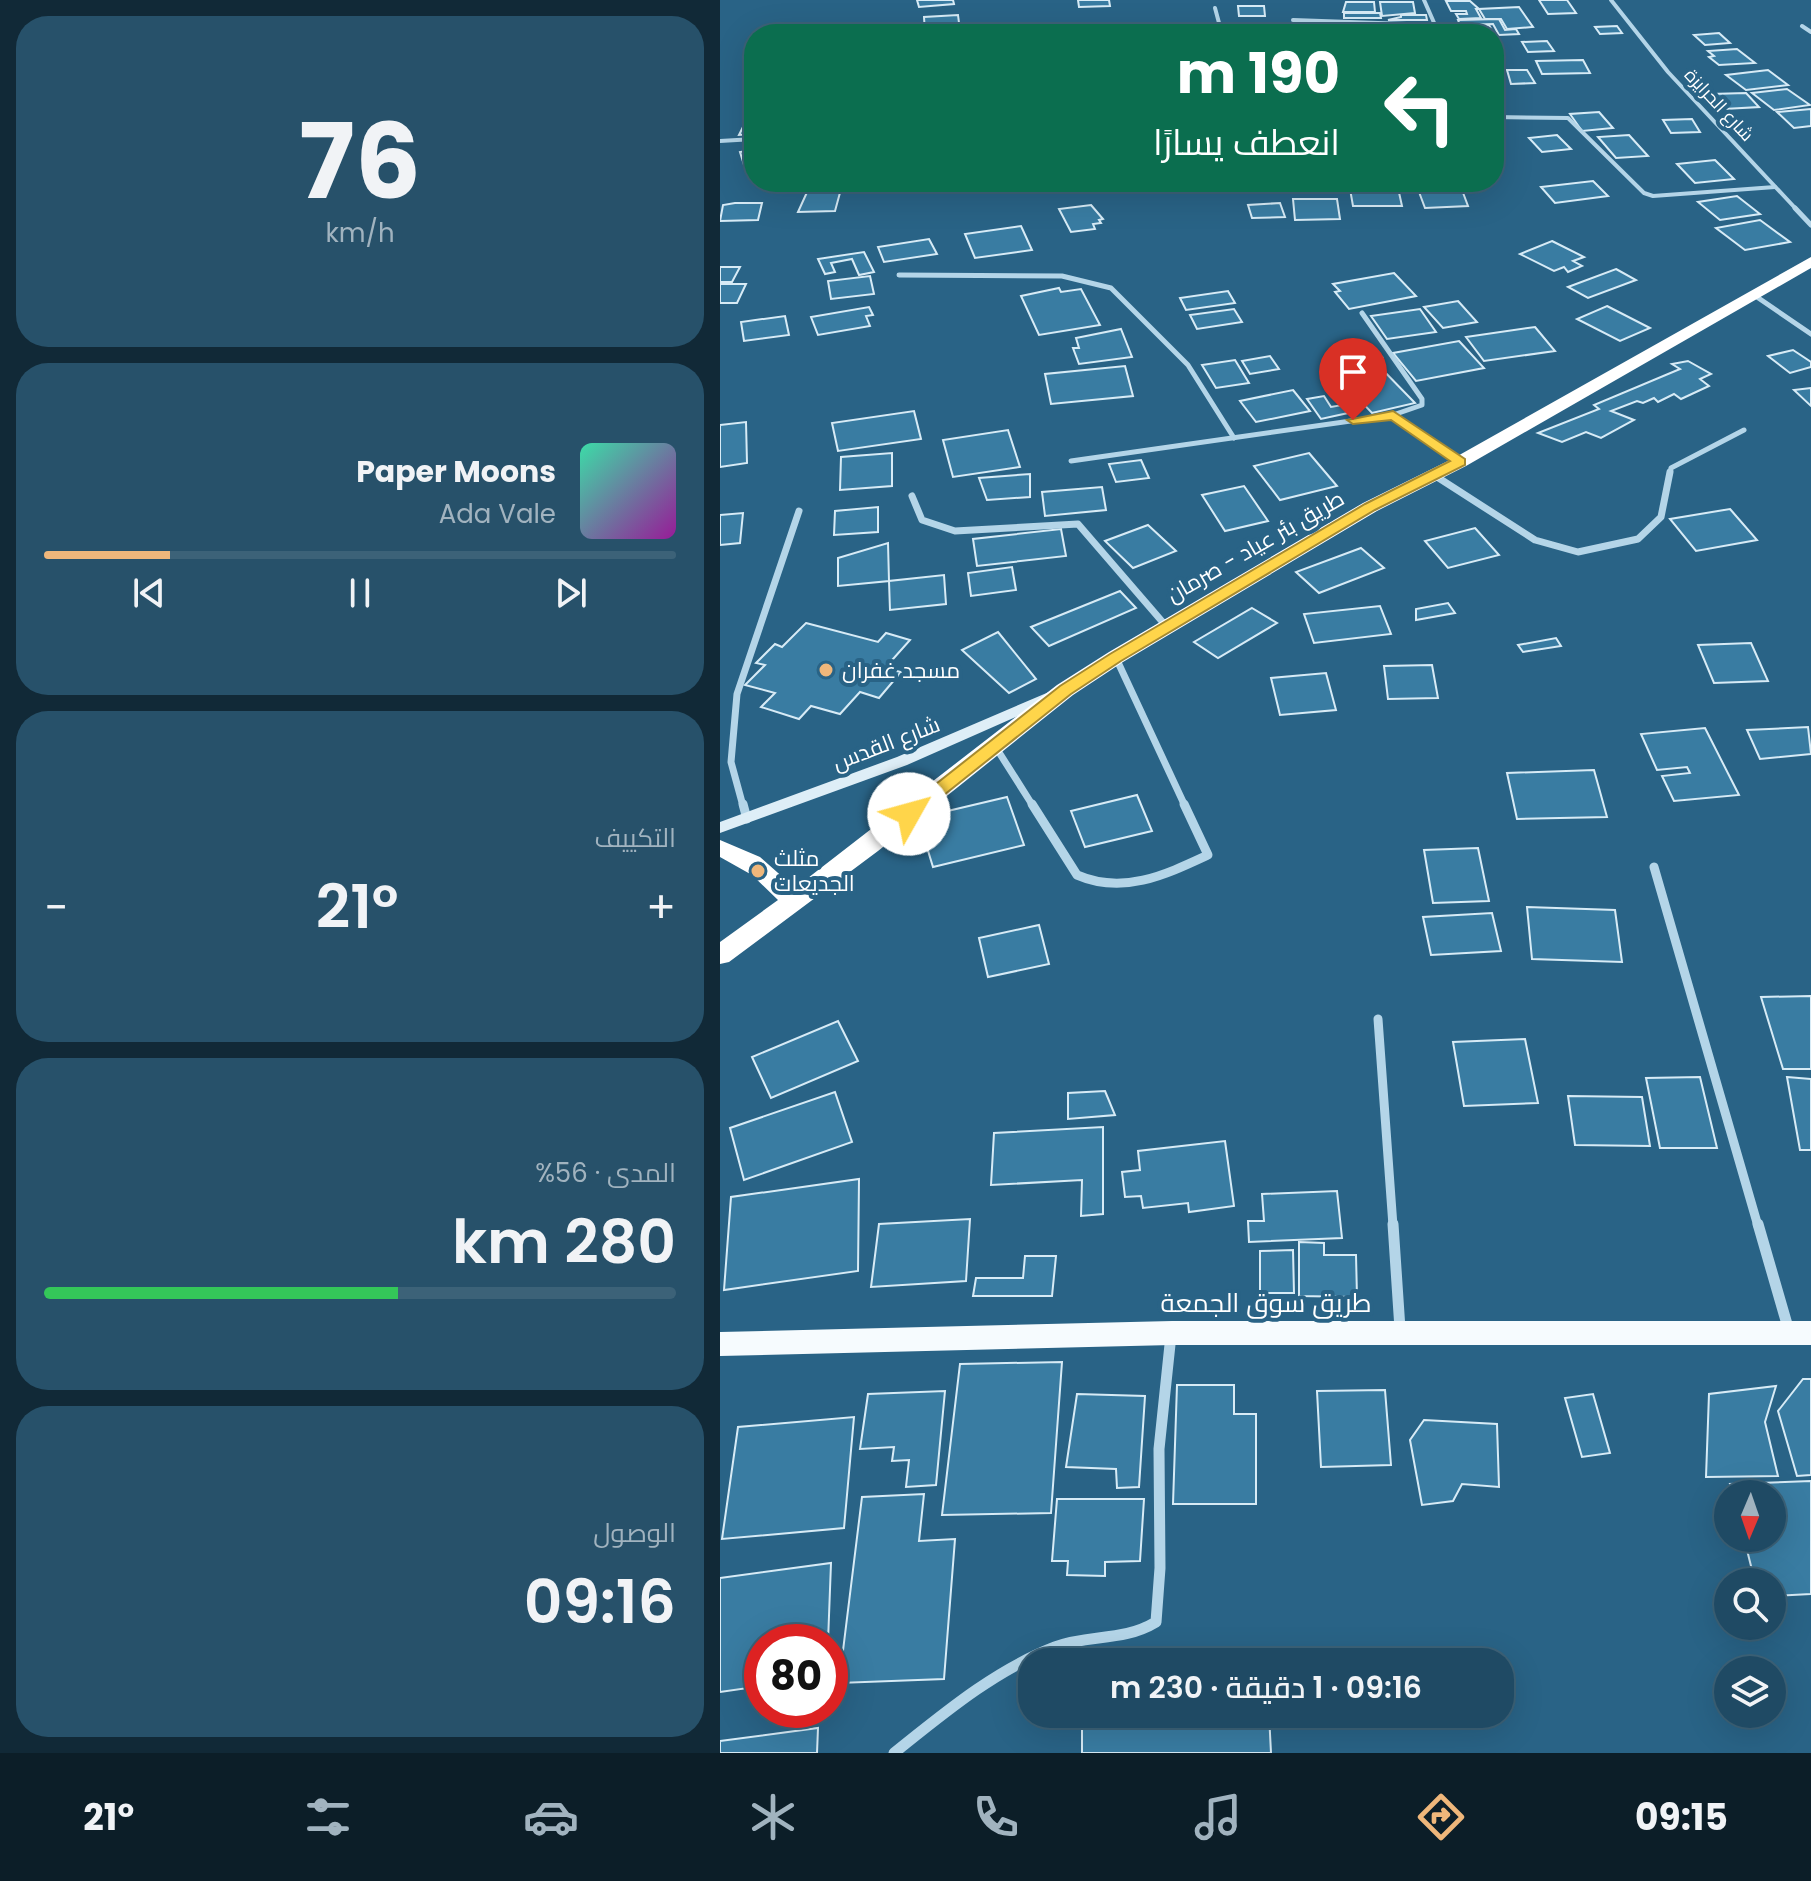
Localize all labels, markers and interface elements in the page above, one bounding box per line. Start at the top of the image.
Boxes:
text: 190 m [1177,34,1340,113]
icon: left [1368,56,1472,160]
street label: شارع الحرايزة [1679,63,1760,147]
text: 76 [299,89,421,234]
text: انعطف يسارًا [1153,117,1340,168]
text: km/h [325,215,395,251]
pin [1319,338,1387,420]
icon: arrive [1331,350,1375,394]
text: Paper Moons [356,450,556,493]
street label: طريق بئر عياد - صرمان [1161,483,1350,610]
text: Ada Vale [439,496,556,532]
icon: previous [127,571,171,615]
icon: pause [338,571,382,615]
icon: next [549,571,593,615]
place label: مسجد غفران [842,655,960,686]
marker: مسجد غفران [817,661,835,679]
street label: شارع القدس [828,709,944,778]
position arrow [867,772,951,856]
text: التكييف [594,820,676,856]
place label: مثلث الجديعات [774,843,855,899]
marker: مثلث الجديعات [749,862,767,880]
text: 21° [316,865,399,949]
text: − [44,877,68,938]
text: + [646,877,676,938]
text: المدى · 56% [535,1155,676,1191]
text: 280 km [452,1200,676,1284]
street label: طريق سوق الجمعة [1160,1285,1372,1321]
north arrow [1714,1480,1786,1552]
map controls [1714,1480,1786,1728]
text: الوصول [593,1515,676,1551]
text: 09:16 [524,1560,676,1644]
button: search [1714,1568,1786,1640]
speed limit sign: 80 [744,1624,848,1728]
button: layers [1714,1656,1786,1728]
text: 09:16 · 1 دقيقة · 230 m [1110,1666,1422,1709]
icon: filters [300,1789,356,1845]
icon: car [523,1789,579,1845]
icon: climate [745,1789,801,1845]
icon: phone [968,1789,1024,1845]
icon: music [1190,1789,1246,1845]
icon: directions [1413,1789,1469,1845]
text: 21° [83,1792,134,1843]
text: 09:15 [1635,1792,1728,1843]

